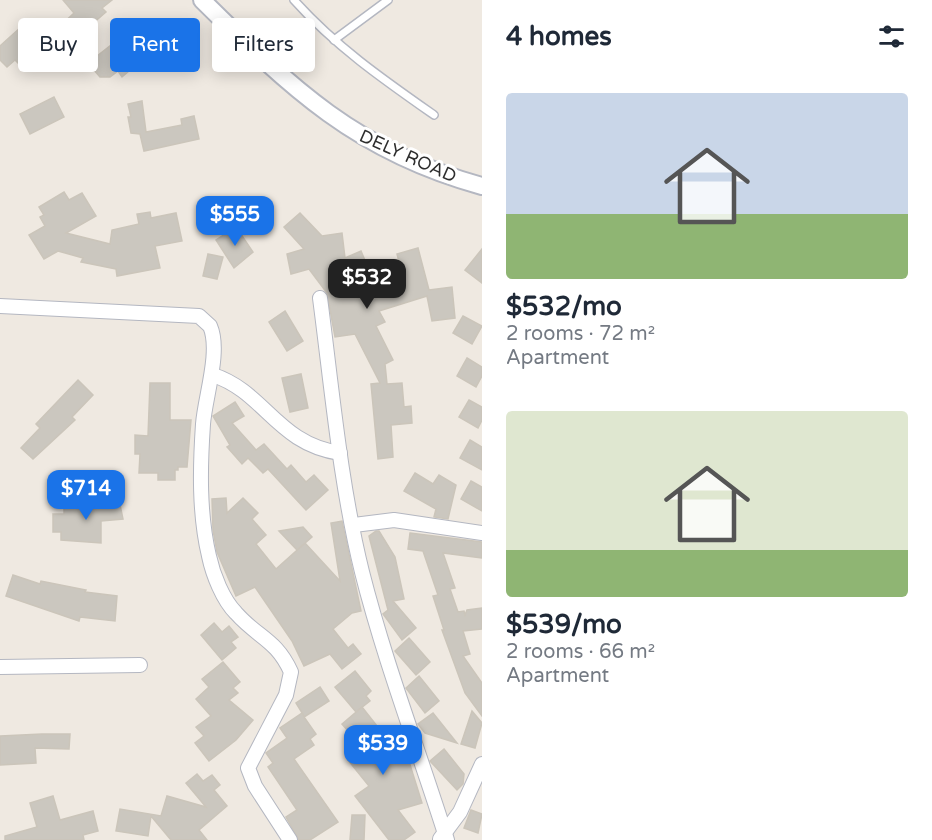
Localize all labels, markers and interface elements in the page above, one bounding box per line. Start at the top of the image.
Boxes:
chip: Buy [18,18,98,72]
chip: Rent [110,18,200,72]
chip: Filters [212,18,315,72]
icon: filters [875,20,908,53]
text: 4 homes [506,21,612,52]
street label: DELY ROAD [356,125,460,187]
icon: home [653,132,761,240]
pin: $555 [199,196,271,247]
text: $555 [210,203,260,227]
pin: $532 [331,259,403,310]
text: $532 [342,266,392,290]
text: $532/mo [506,291,622,322]
text: 2 rooms · 72 m² [506,322,655,346]
text: Apartment [506,346,609,370]
icon: home [653,450,761,558]
pin: $714 [50,470,122,521]
text: $714 [61,477,111,501]
text: $539/mo [506,609,622,640]
text: 2 rooms · 66 m² [506,640,655,664]
text: Apartment [506,664,609,688]
pin: $539 [347,725,419,776]
text: $539 [358,732,408,756]

